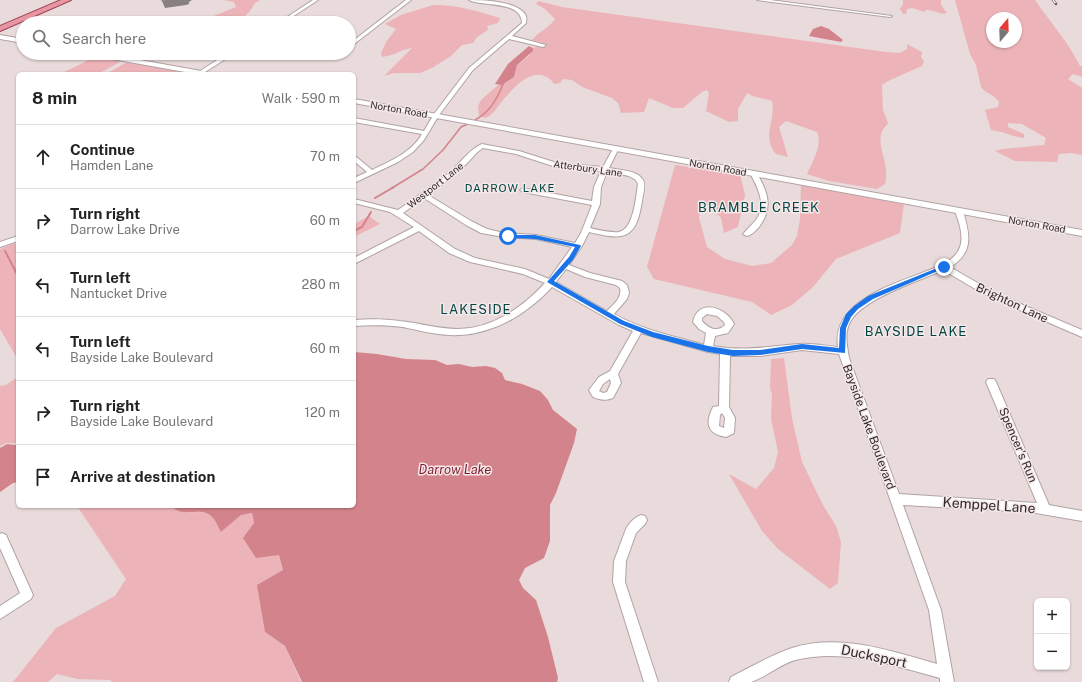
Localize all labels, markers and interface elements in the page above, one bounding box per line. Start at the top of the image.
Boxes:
north arrow [986,12,1022,48]
search box [16,16,356,60]
icon: search [30,27,52,49]
text: Search here [62,30,146,47]
text: 8 min [32,88,77,108]
text: Walk · 590 m [262,91,340,106]
street label: Norton Road [369,98,429,120]
text: Continue [70,141,135,158]
icon: ahead [32,146,54,168]
text: 70 m [310,149,340,164]
street label: Norton Road [688,156,748,178]
street label: Atterbury Lane [553,157,624,179]
text: Hamden Lane [70,158,153,173]
street label: Westport Lane [405,159,466,211]
district label: DARROW LAKE [465,182,555,194]
district label: BRAMBLE CREEK [698,200,820,215]
text: Turn right [70,205,140,222]
icon: right [32,210,54,232]
text: 60 m [310,213,340,228]
street label: Norton Road [1007,213,1067,235]
text: Darrow Lake Drive [70,222,180,237]
route start [499,227,517,245]
route end [935,258,953,276]
text: Turn left [70,269,131,286]
icon: left [32,274,54,296]
text: 280 m [302,277,340,292]
street label: Brighton Lane [974,280,1051,326]
text: Nantucket Drive [70,286,167,301]
district label: LAKESIDE [440,302,512,317]
district label: BAYSIDE LAKE [865,324,967,339]
text: Turn left [70,333,131,350]
icon: left [32,338,54,360]
text: 60 m [310,341,340,356]
text: Bayside Lake Boulevard [70,350,213,365]
street label: Bayside Lake Boulevard [840,362,898,492]
text: Turn right [70,397,140,414]
icon: right [32,402,54,424]
text: 120 m [305,405,340,420]
street label: Spencer's Run [996,405,1040,485]
text: Bayside Lake Boulevard [70,414,213,429]
water label: Darrow Lake [419,462,491,477]
icon: arrive [32,466,54,488]
text: Arrive at destination [70,468,215,485]
street label: Kemppel Lane [942,494,1036,516]
map controls [1034,598,1070,670]
button: + [1034,598,1070,634]
button: − [1034,634,1070,670]
street label: Ducksport [840,641,908,671]

